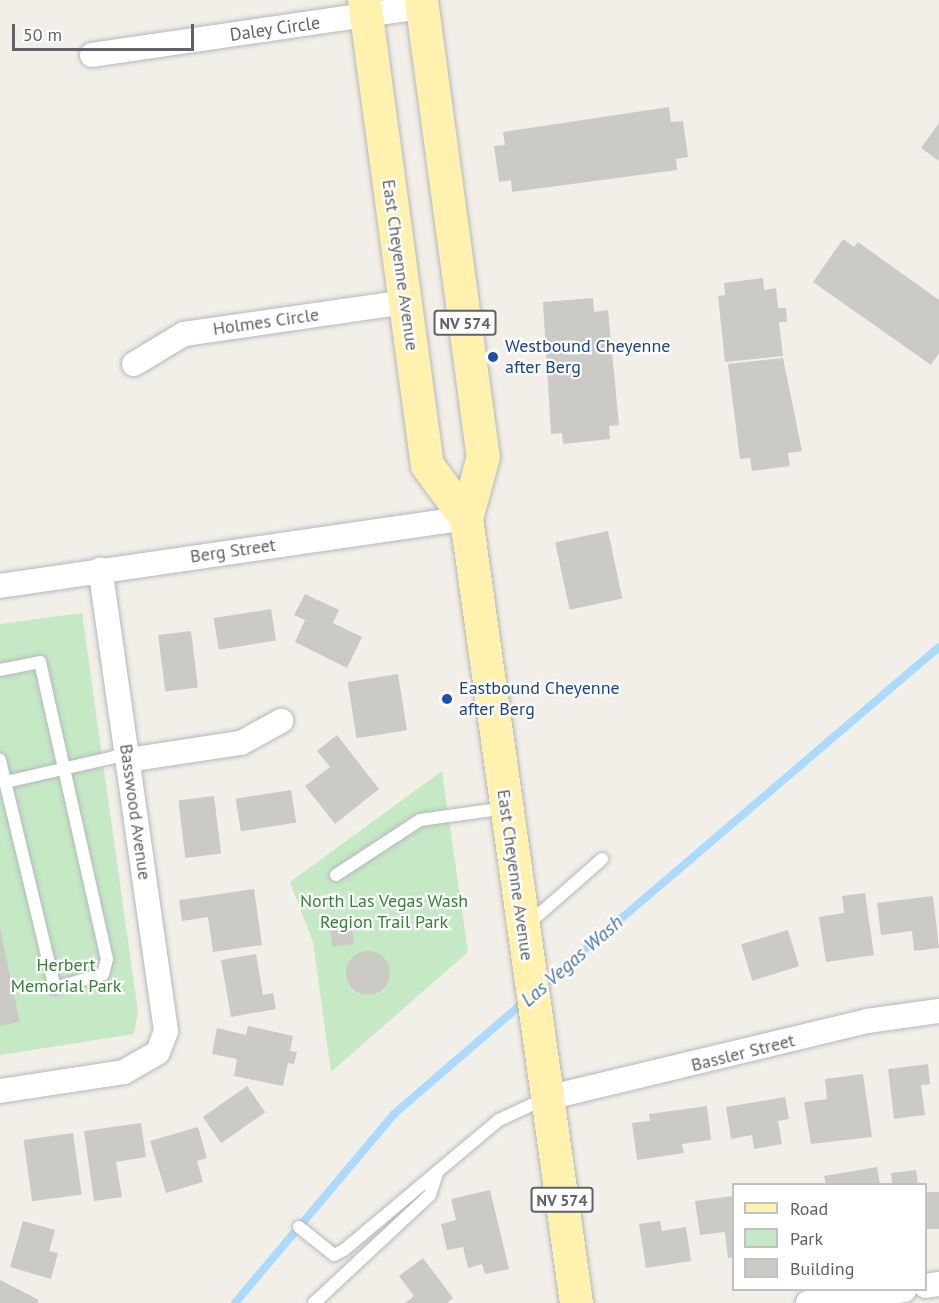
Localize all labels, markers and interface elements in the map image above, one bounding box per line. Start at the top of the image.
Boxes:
scale bar [15,12,196,50]
street label: Daley Circle [228,12,322,46]
text: 50 m [23,23,62,46]
street label: East Cheyenne Avenue [377,178,423,352]
street label: Holmes Circle [212,304,320,340]
road number: NV 574 [432,310,498,336]
place label: Westbound Cheyenne after Berg [505,336,670,378]
marker: Westbound Cheyenne after Berg [486,350,500,364]
street label: Berg Street [189,534,277,568]
place label: Eastbound Cheyenne after Berg [459,678,620,720]
marker: Eastbound Cheyenne after Berg [440,692,454,706]
street label: Basswood Avenue [115,742,155,882]
street label: East Cheyenne Avenue [492,788,538,962]
park label: North Las Vegas Wash Region Trail Park [299,891,469,934]
water label: Las Vegas Wash [516,910,628,1012]
park label: Herbert Memorial Park [11,955,121,998]
street label: Bassler Street [689,1030,797,1076]
legend [732,1183,927,1291]
road number: NV 574 [529,1187,595,1213]
text: Road [790,1197,828,1220]
text: Park [790,1227,823,1250]
text: Building [790,1257,854,1280]

